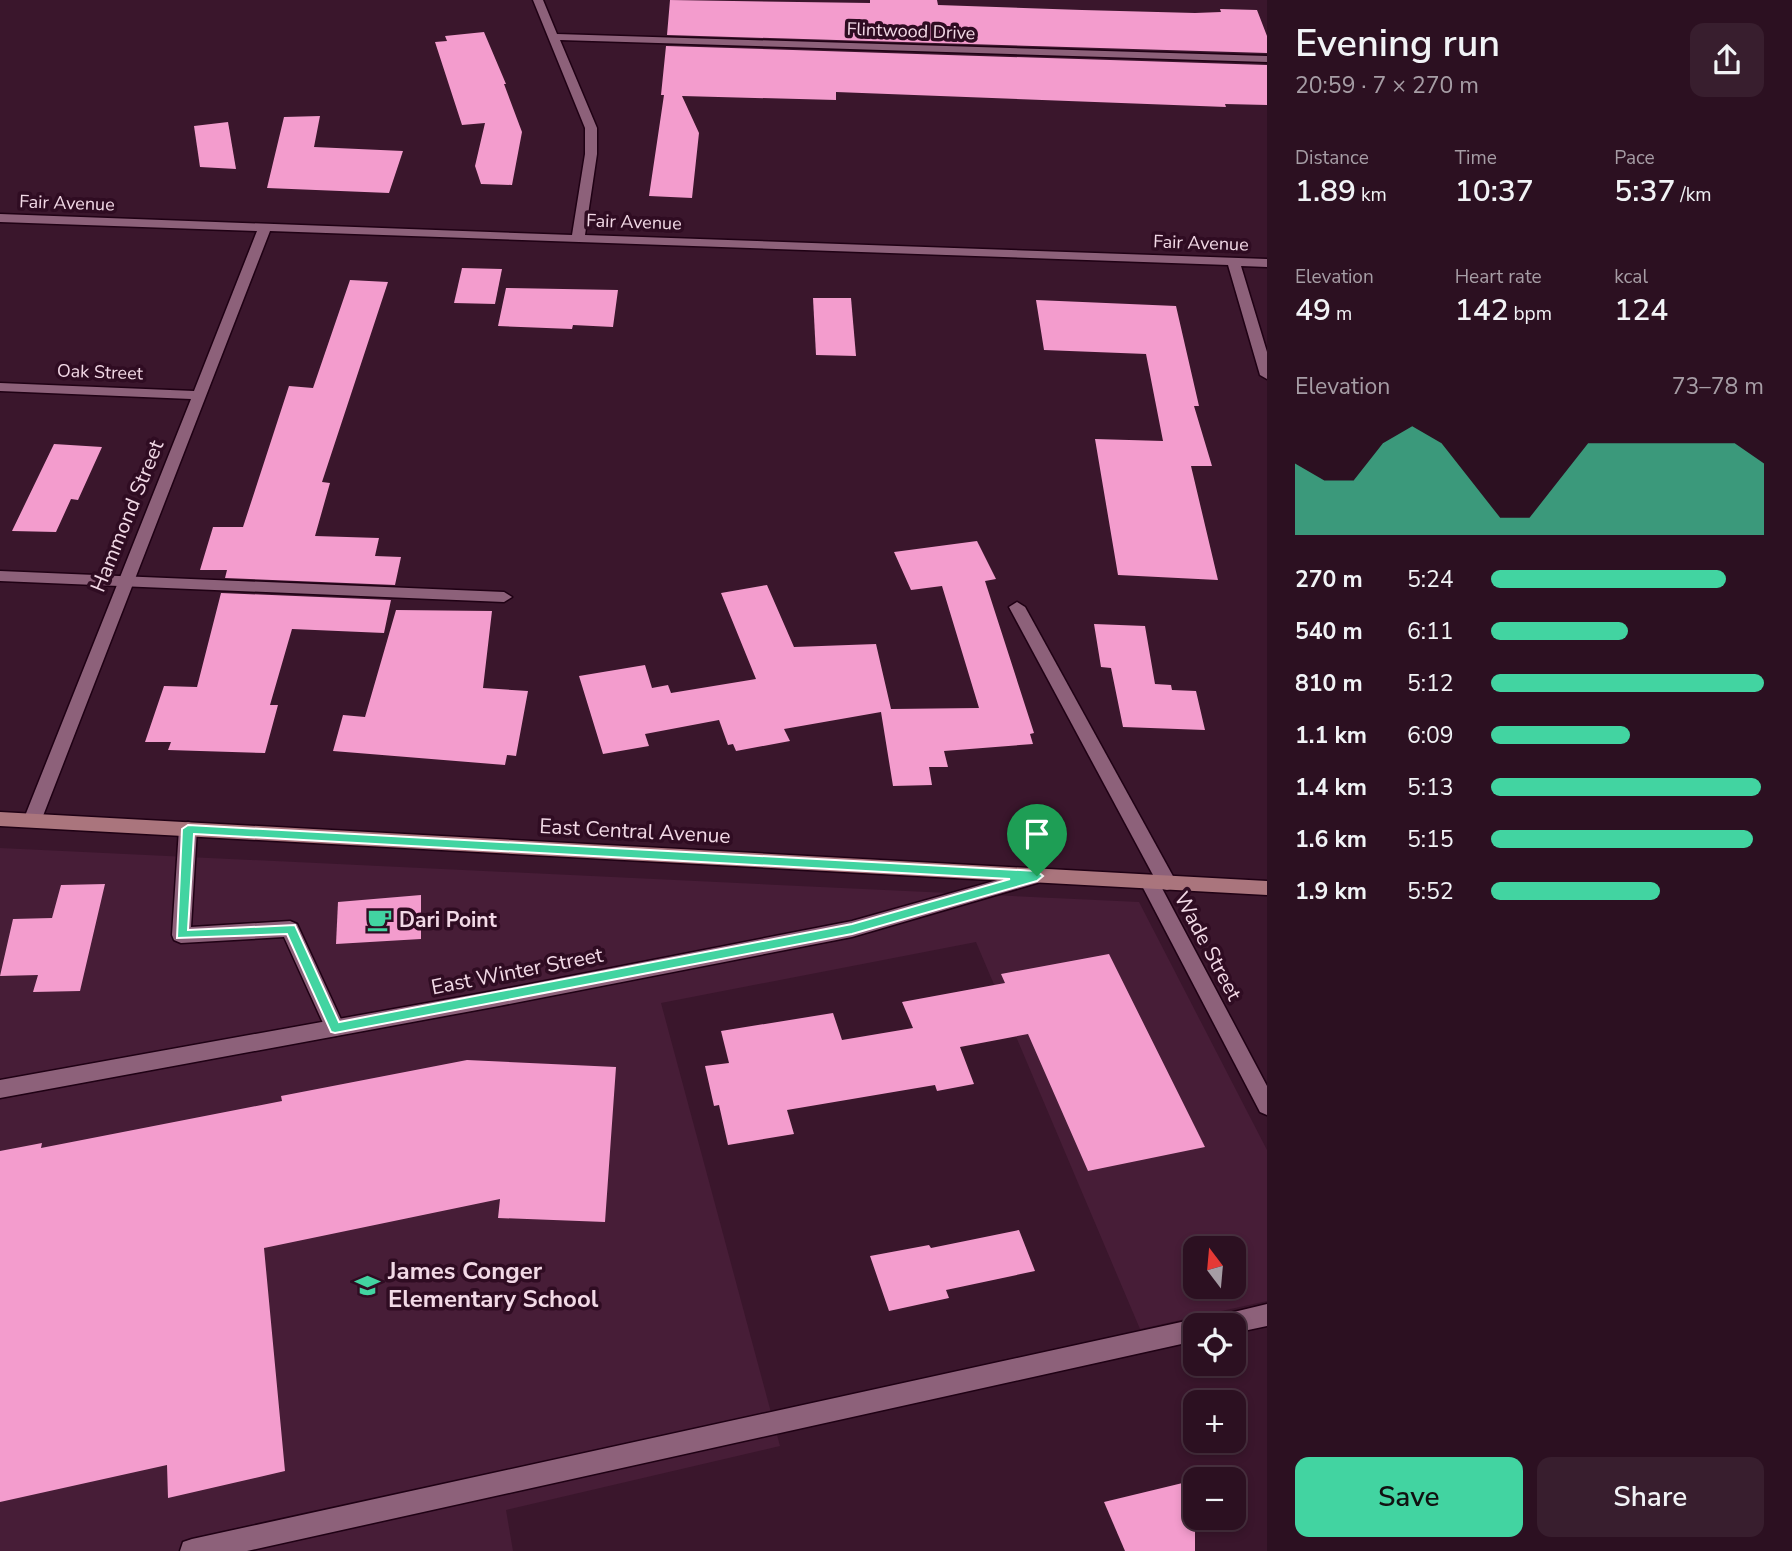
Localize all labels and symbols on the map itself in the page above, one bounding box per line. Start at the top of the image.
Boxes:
street label: Flintwood Drive [846,17,976,45]
street label: Fair Avenue [19,189,115,217]
street label: Fair Avenue [586,208,682,236]
street label: Fair Avenue [1153,229,1249,257]
street label: Oak Street [57,359,144,386]
street label: Hammond Street [84,435,170,596]
pin [1007,804,1067,876]
street label: East Central Avenue [539,812,731,850]
street label: Wade Street [1168,887,1249,1006]
cafe icon: Dari Point [365,906,393,934]
place label: Dari Point [399,906,498,934]
street label: East Winter Street [429,940,606,1001]
north arrow [1183,1236,1246,1298]
place label: James Conger Elementary School [387,1255,599,1315]
school or university icon: James Conger Elementary School [354,1271,382,1299]

